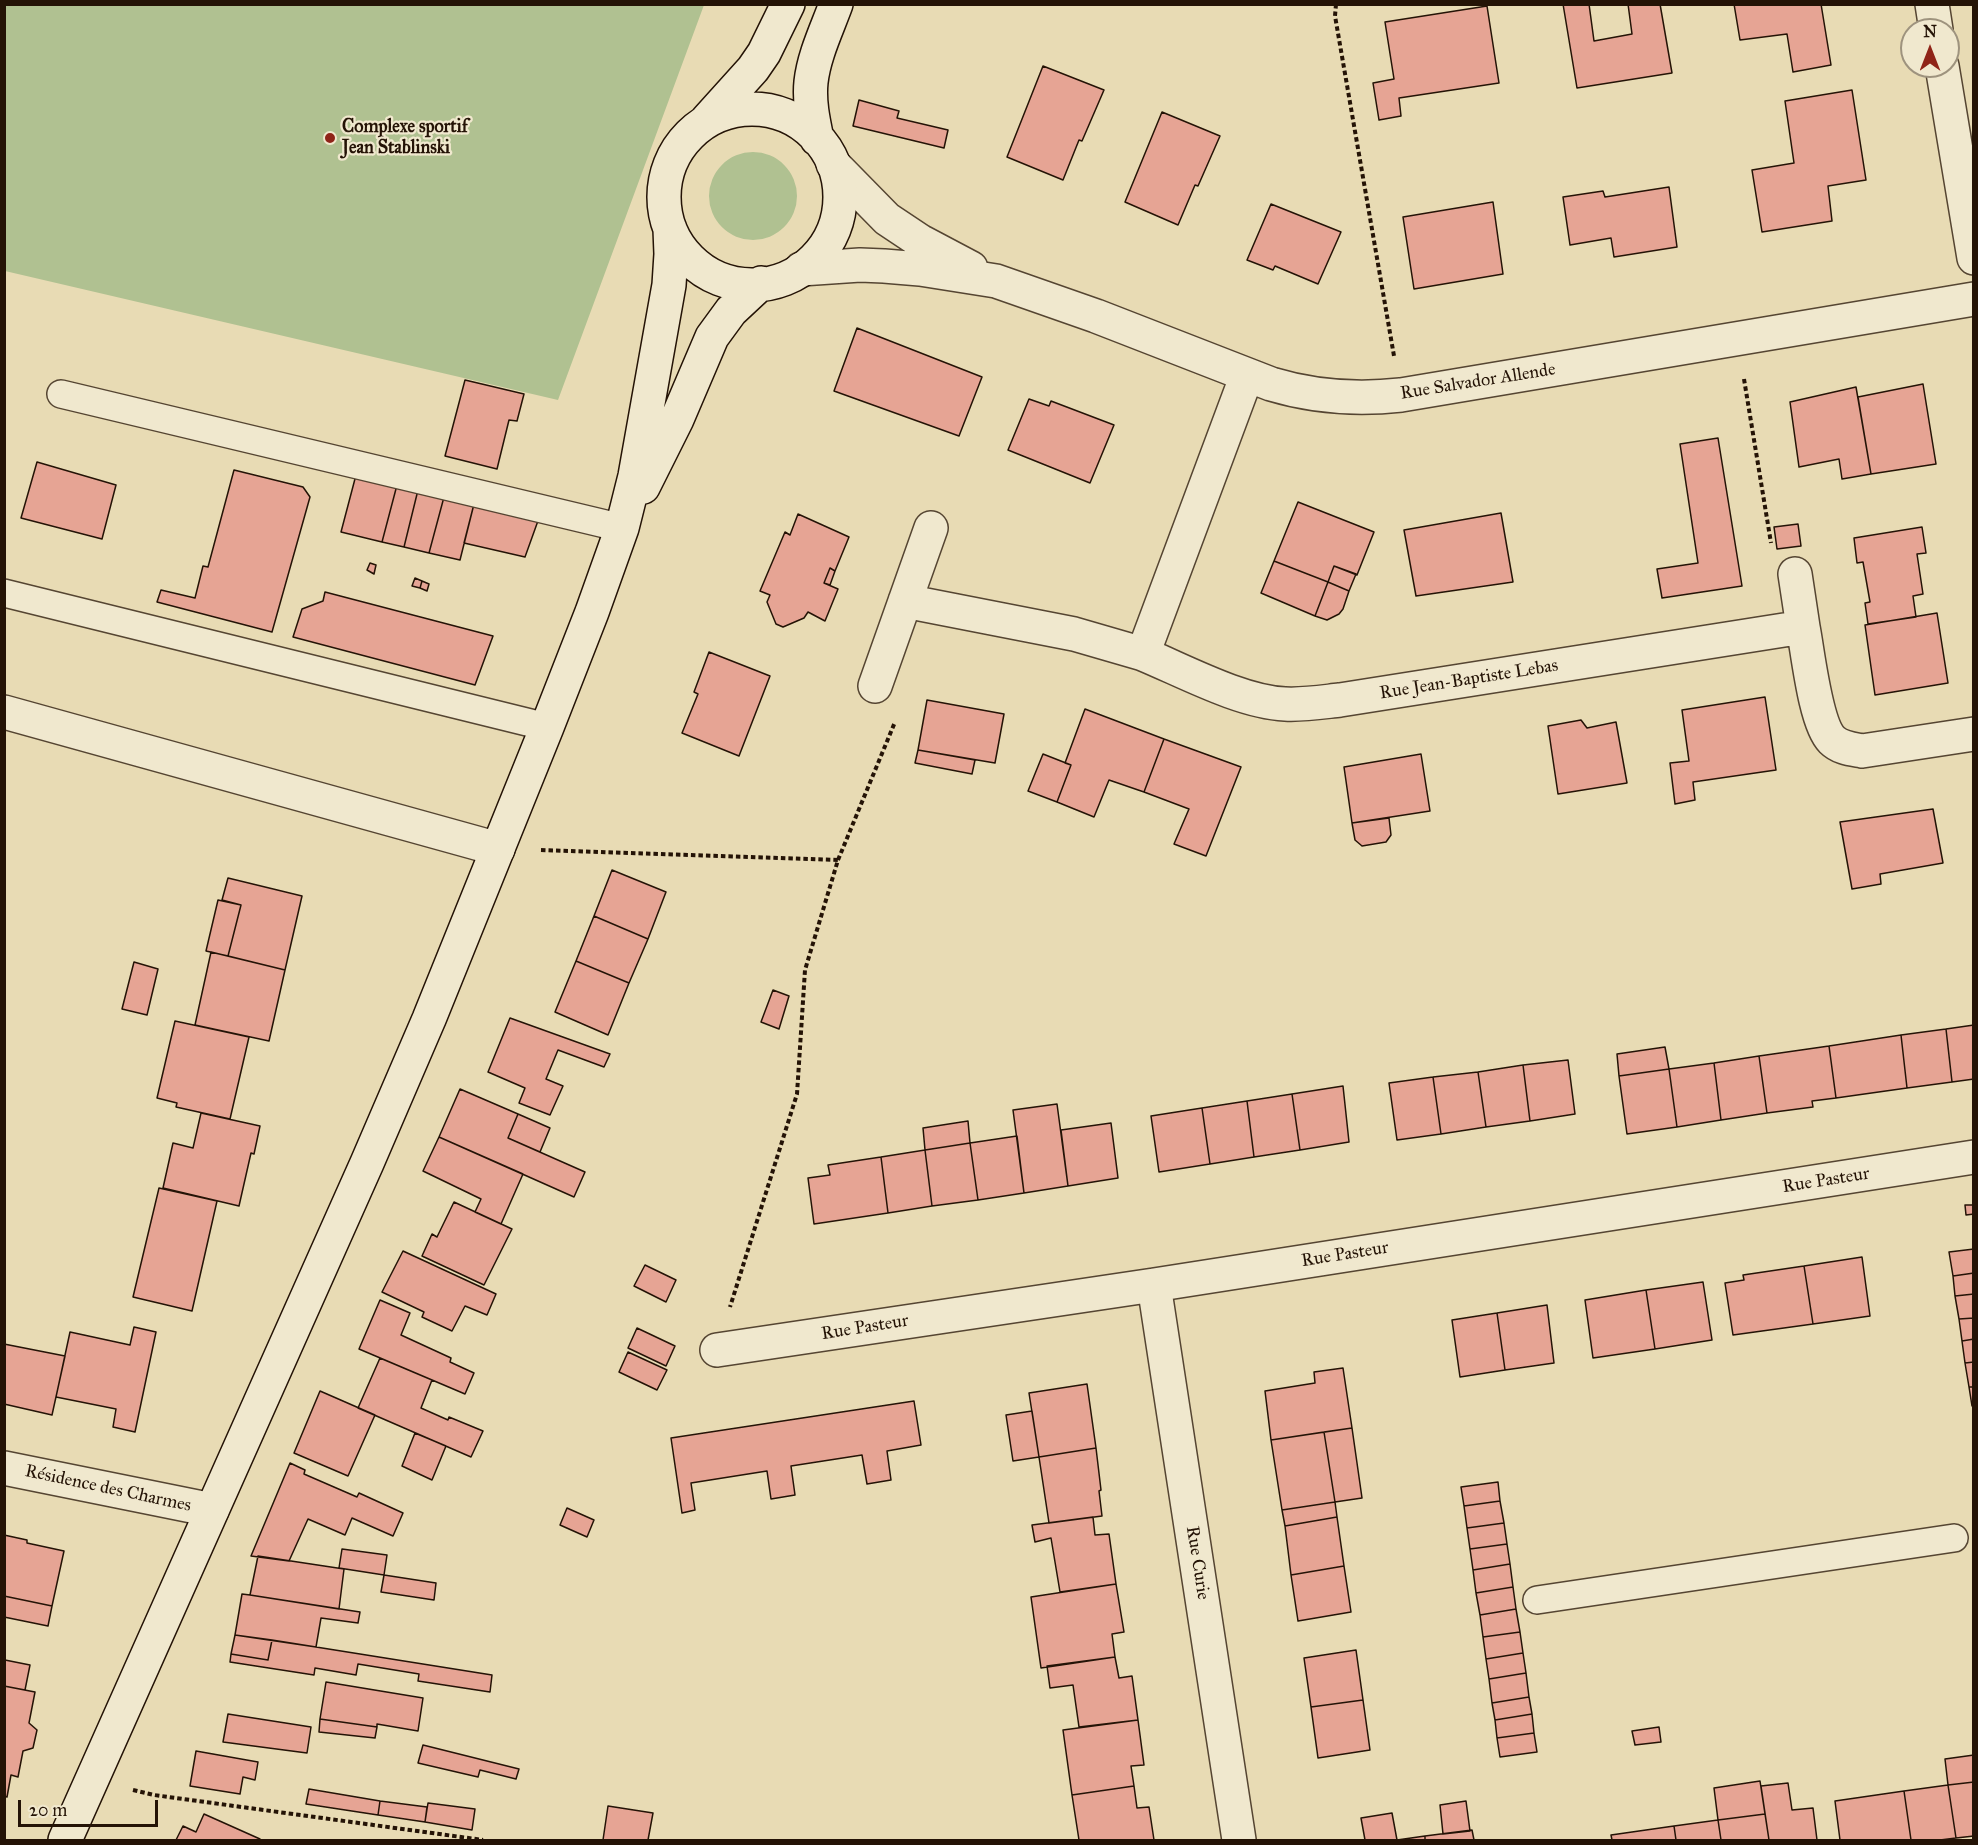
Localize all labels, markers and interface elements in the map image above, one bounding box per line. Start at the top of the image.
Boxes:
north arrow [1900,18,1960,78]
text: N [1923,22,1937,41]
place label: Complexe sportif Jean Stablinski [342,117,468,160]
marker: Complexe sportif Jean Stablinski [323,131,337,145]
street label: Rue Salvador Allende [1399,359,1557,405]
street label: Rue Jean-Baptiste Lebas [1378,655,1560,705]
street label: Rue Pasteur [1781,1163,1871,1199]
street label: Rue Pasteur [1300,1237,1390,1273]
street label: Rue Pasteur [820,1310,910,1346]
street label: Résidence des Charmes [23,1461,193,1517]
street label: Rue Curie [1181,1525,1213,1601]
scale bar [21,1788,160,1826]
text: 20 m [29,1799,67,1821]

